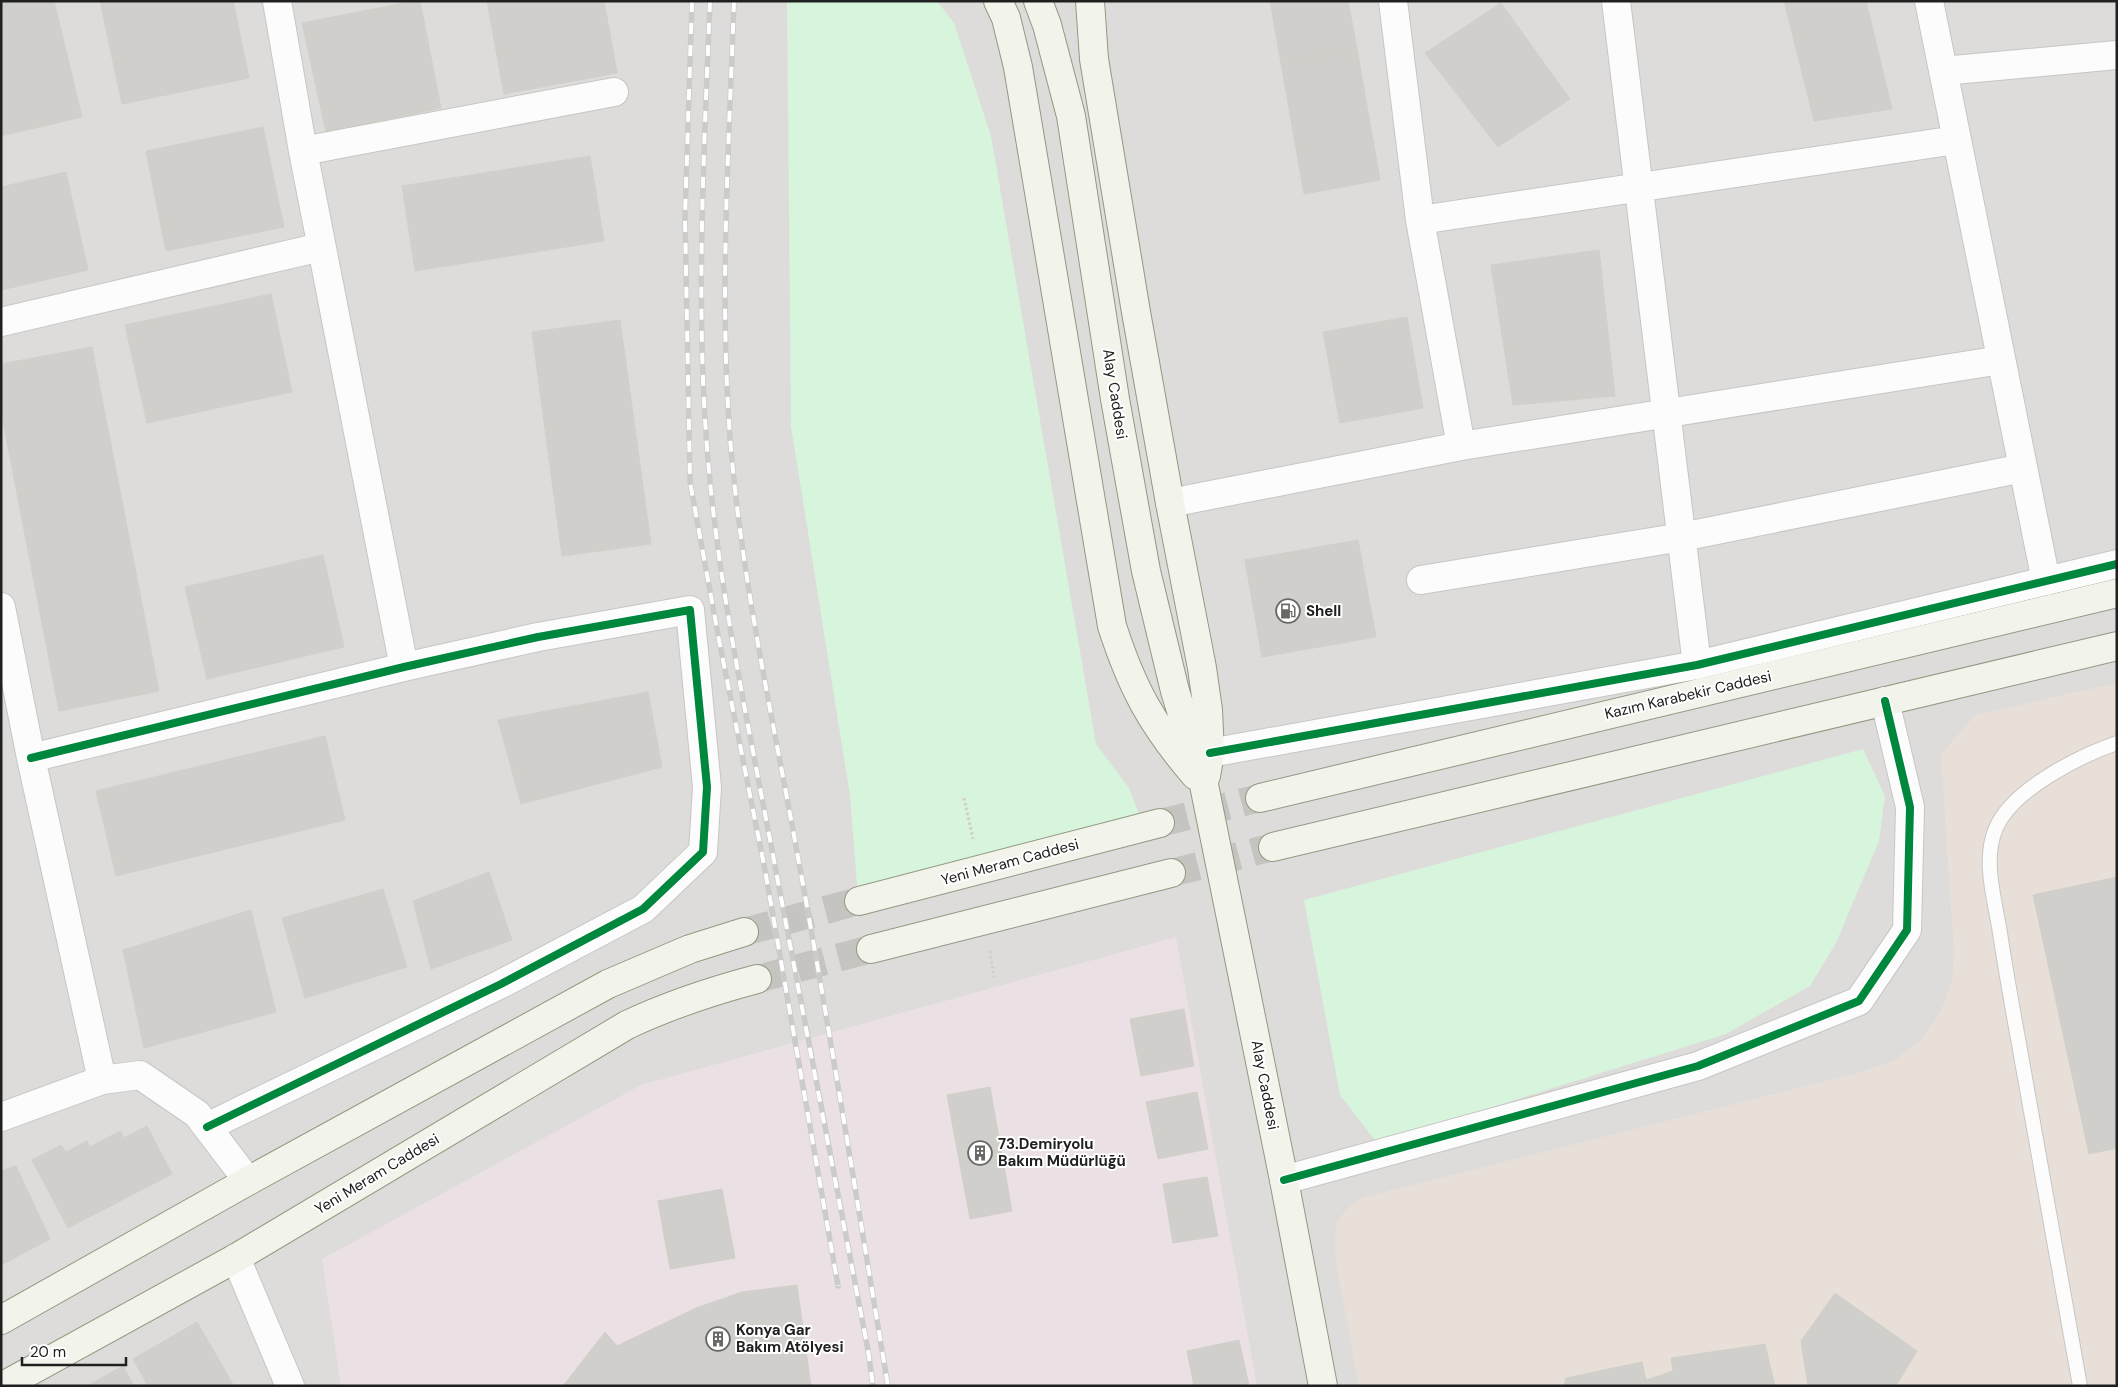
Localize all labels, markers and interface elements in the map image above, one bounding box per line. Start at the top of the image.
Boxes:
street label: Alay Caddesi [1098,348,1132,440]
fuel station icon: Shell [1275,598,1301,624]
place label: Shell [1306,601,1341,621]
street label: Kazım Karabekir Caddesi [1603,666,1773,724]
street label: Yeni Meram Caddesi [939,834,1081,890]
street label: Alay Caddesi [1247,1038,1283,1132]
street label: Yeni Meram Caddesi [311,1129,443,1219]
place label: 73.Demiryolu Bakım Müdürlüğü [998,1134,1126,1171]
building icon: 73.Demiryolu Bakım Müdürlüğü [967,1140,993,1166]
place label: Konya Gar Bakım Atölyesi [736,1320,844,1357]
building icon: Konya Gar Bakım Atölyesi [705,1326,731,1352]
scale bar [22,1334,126,1366]
text: 20 m [30,1342,66,1362]

